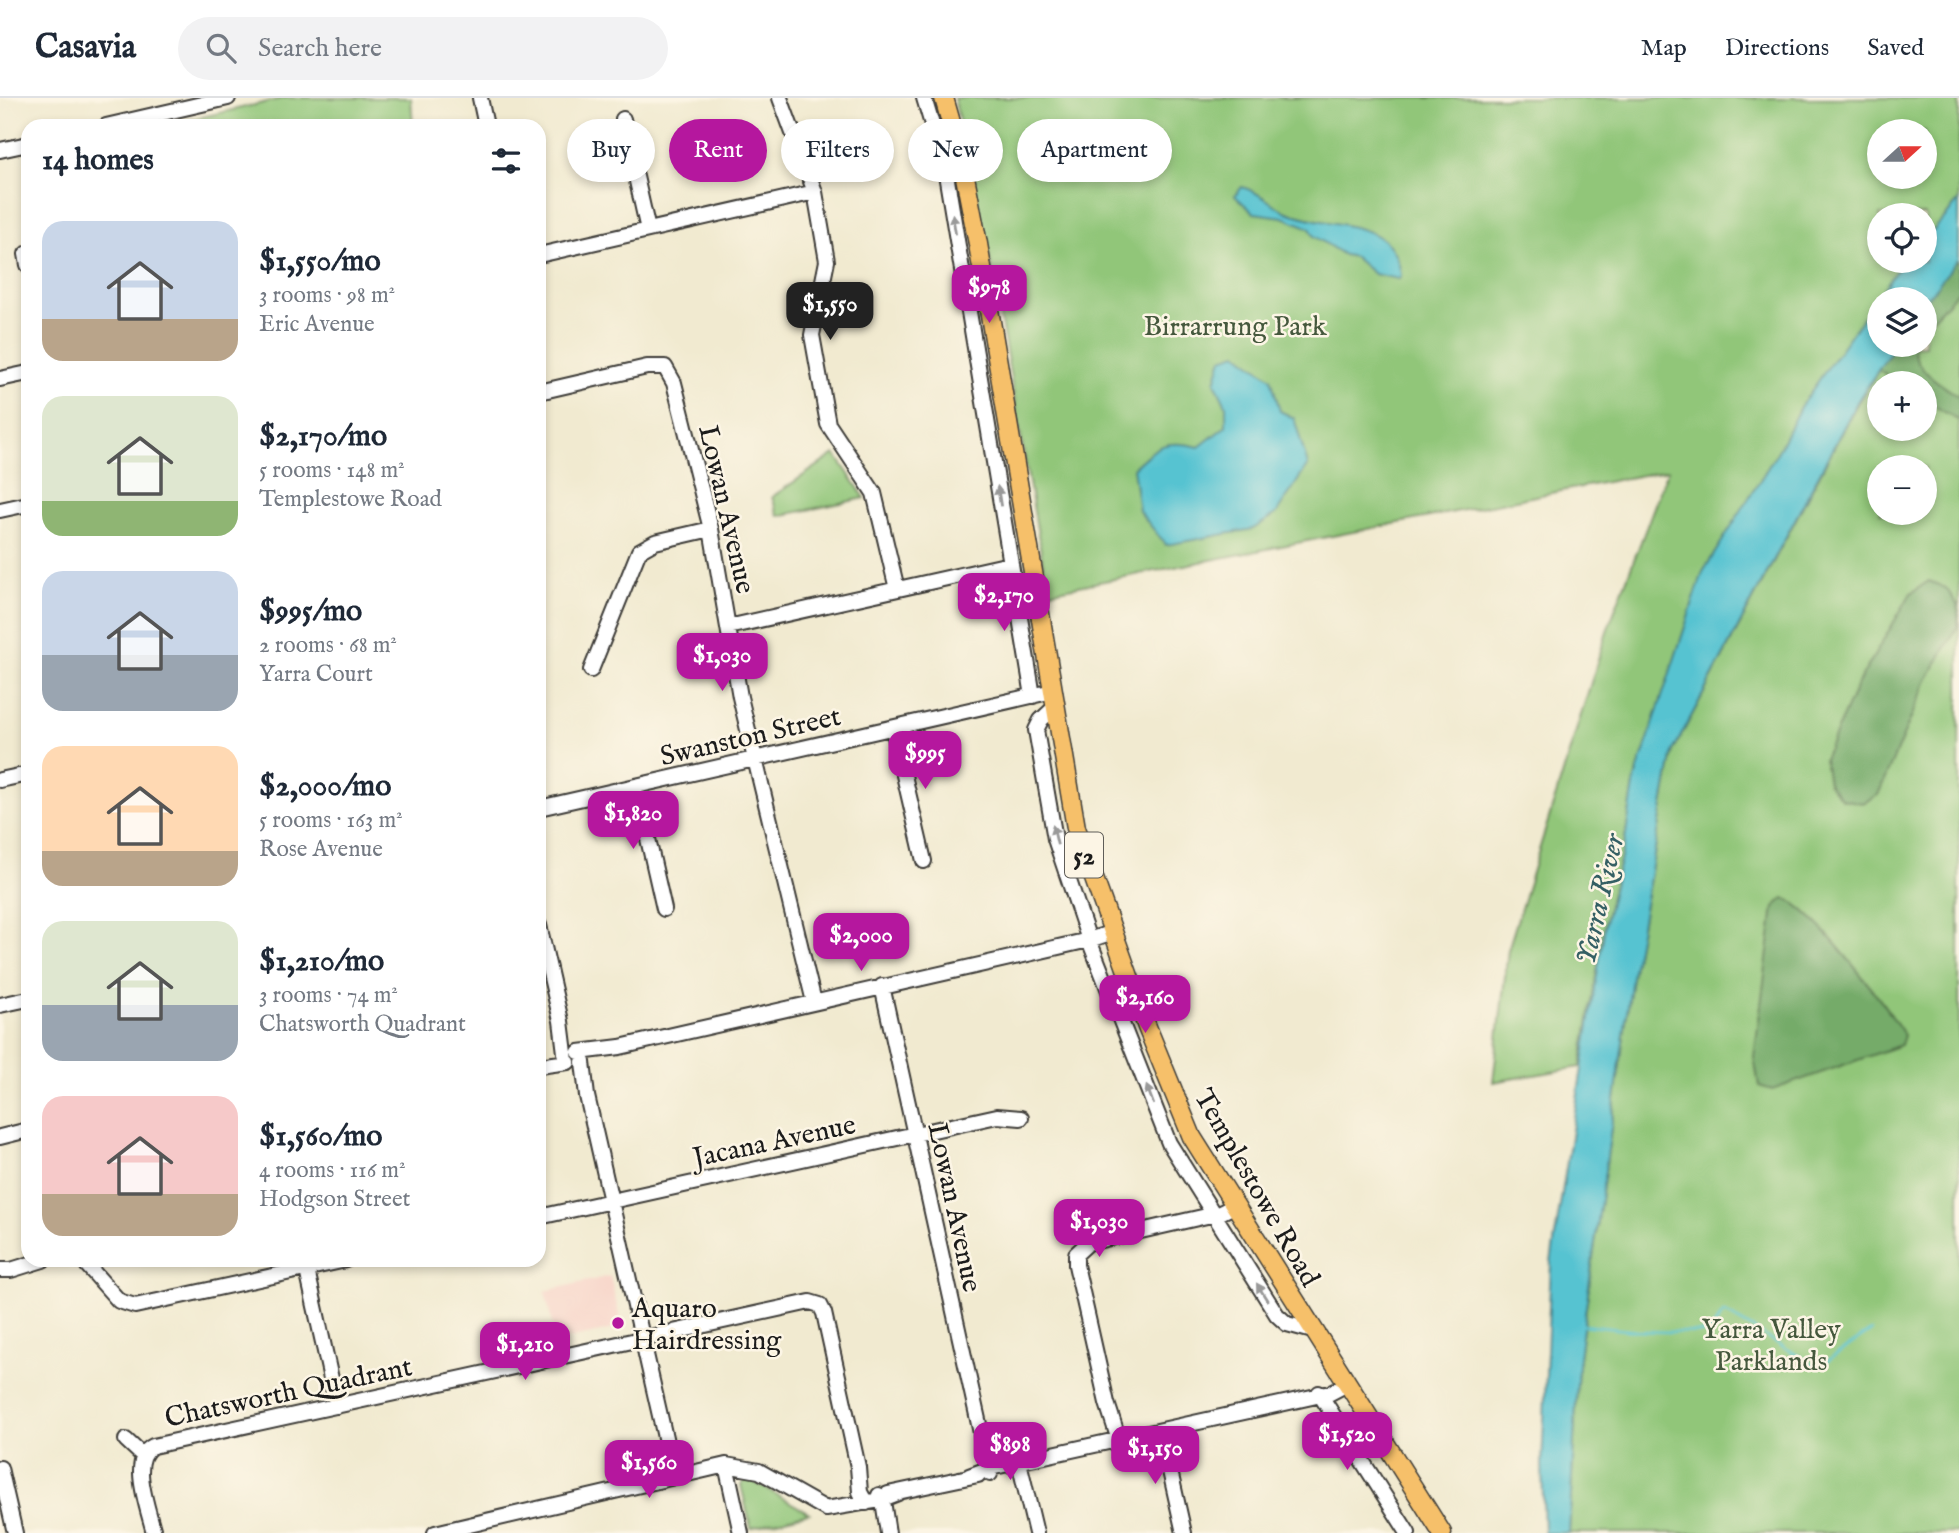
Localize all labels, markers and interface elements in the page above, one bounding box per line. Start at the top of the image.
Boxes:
search box [178,17,668,80]
text: Casavia [35,27,136,69]
icon: search [202,29,240,67]
text: Search here [258,32,382,65]
text: Map [1641,33,1687,64]
text: Directions [1725,33,1829,64]
text: Saved [1867,33,1924,64]
chip: Buy [567,119,655,182]
chip: Rent [669,119,767,182]
chip: Filters [781,119,894,182]
chip: New [908,119,1003,182]
chip: Apartment [1017,119,1172,182]
north arrow [1867,119,1937,189]
map controls [1867,119,1937,525]
text: 14 homes [42,142,154,180]
icon: filters [487,142,525,180]
button: locate [1867,203,1937,273]
one-way arrow [948,212,959,234]
text: $1,550/mo [259,243,381,281]
icon: home [98,249,182,333]
pin: $978 [948,266,1030,325]
text: $978 [968,273,1010,302]
text: 3 rooms · 98 m² [259,281,395,310]
pin: $1,550 [773,282,887,342]
button: layers [1867,287,1937,357]
text: $1,550 [802,290,858,319]
text: Eric Avenue [259,310,375,339]
park label: Birrarrung Park [1143,310,1328,345]
button: + [1867,371,1937,441]
text: $2,170/mo [259,418,387,456]
street label: Lowan Avenue [689,422,762,597]
icon: home [98,424,182,508]
button: − [1867,455,1937,525]
text: 5 rooms · 148 m² [259,456,405,485]
text: Templestowe Road [259,485,442,514]
one-way arrow [993,485,1004,507]
pin: $2,170 [947,574,1061,633]
text: $2,170 [974,581,1034,610]
text: $995/mo [259,593,362,631]
icon: home [98,599,182,683]
text: 2 rooms · 68 m² [259,631,397,660]
pin: $1,030 [665,634,779,693]
text: $1,030 [693,641,751,670]
text: Yarra Court [259,660,373,689]
street label: Swanston Street [657,700,845,775]
pin: $995 [884,732,966,791]
text: $995 [904,739,946,768]
text: $2,000/mo [259,768,391,806]
icon: home [98,774,182,858]
pin: $1,820 [576,792,690,851]
text: $1,820 [604,799,662,828]
text: 5 rooms · 163 m² [259,806,403,835]
one-way arrow [1049,824,1060,846]
water label: Yarra River [1568,829,1635,968]
road number: 52 [1065,832,1103,877]
text: Rose Avenue [259,835,383,864]
pin: $2,000 [804,914,918,973]
text: $2,000 [829,921,893,950]
text: $1,210/mo [259,943,384,981]
icon: home [98,949,182,1033]
pin: $2,160 [1088,976,1202,1035]
text: 3 rooms · 74 m² [259,981,398,1010]
text: $2,160 [1115,983,1175,1012]
text: Chatsworth Quadrant [259,1010,466,1039]
street label: Templestowe Road [1185,1083,1327,1293]
one-way arrow [1144,1084,1155,1105]
street label: Jacana Avenue [687,1108,859,1177]
text: $1,560/mo [259,1118,382,1156]
street label: Lowan Avenue [919,1120,989,1295]
icon: home [98,1124,182,1208]
text: 4 rooms · 116 m² [259,1156,406,1185]
text: Hodgson Street [259,1185,410,1214]
pin: $1,030 [1042,1200,1156,1259]
text: $1,030 [1070,1207,1128,1236]
one-way arrow [1256,1282,1269,1301]
place label: Aquaro Hairdressing [631,1292,782,1359]
park label: Yarra Valley Parklands [1701,1313,1841,1380]
marker: Aquaro Hairdressing [610,1315,626,1331]
pin: $1,210 [468,1322,582,1382]
text: $1,210 [496,1330,554,1359]
street label: Chatsworth Quadrant [162,1350,416,1437]
pin: $1,520 [1290,1412,1404,1472]
text: $1,520 [1318,1420,1376,1449]
pin: $898 [969,1422,1051,1482]
pin: $1,150 [1098,1426,1212,1486]
text: $898 [990,1430,1030,1459]
text: $1,150 [1127,1434,1183,1463]
pin: $1,560 [592,1440,706,1500]
text: $1,560 [621,1448,677,1477]

